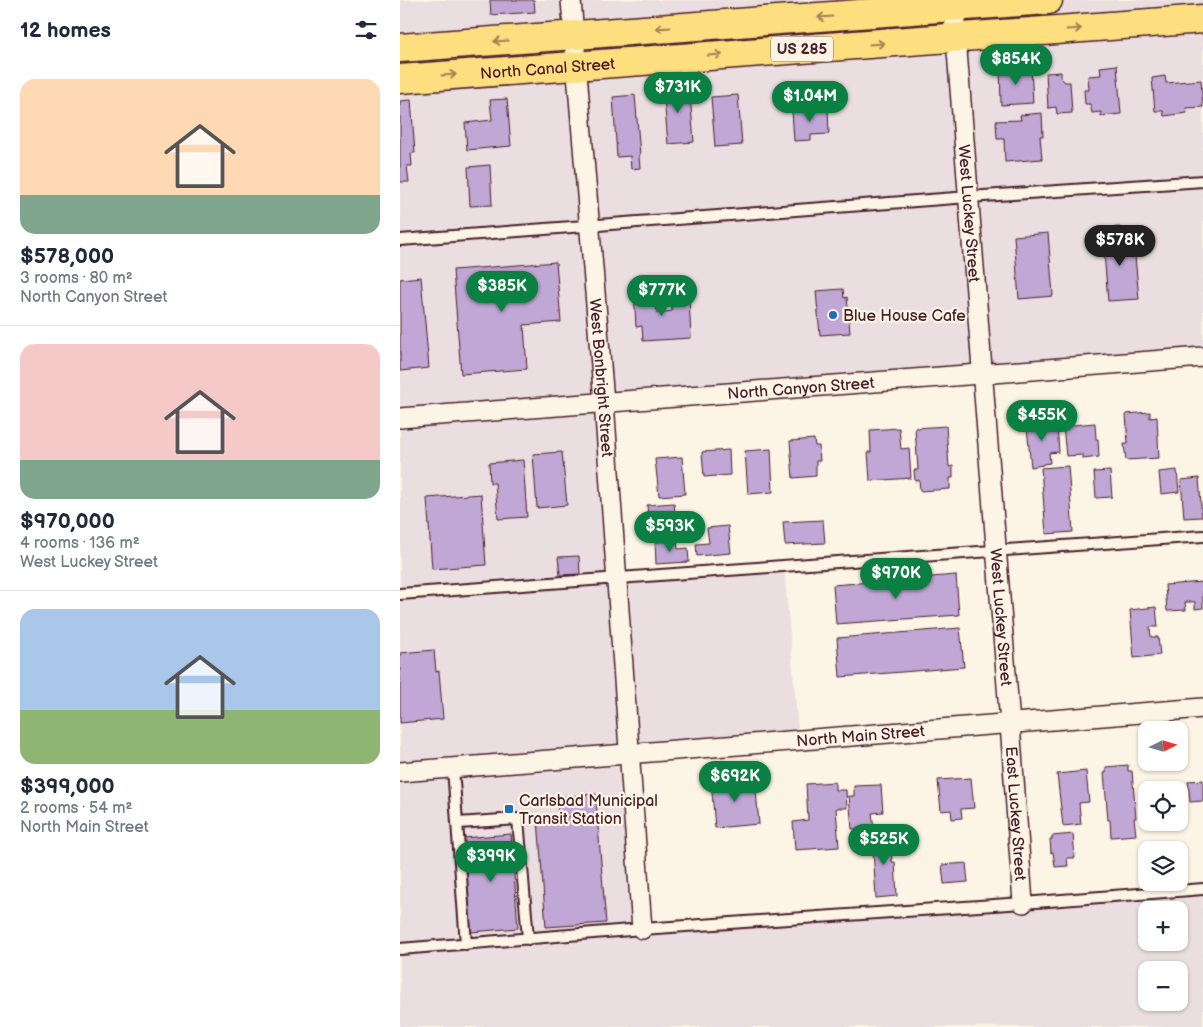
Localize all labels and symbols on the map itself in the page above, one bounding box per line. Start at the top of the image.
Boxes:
one-way arrow [817,12,833,21]
one-way arrow [655,24,671,33]
one-way arrow [1066,24,1082,34]
one-way arrow [493,36,509,45]
road number: US 285 [771,36,833,62]
one-way arrow [869,39,885,48]
pin: $854K [981,44,1051,86]
one-way arrow [707,51,723,60]
street label: North Canal Street [480,55,616,84]
one-way arrow [440,70,456,80]
pin: $731K [643,72,713,114]
pin: $1.04M [769,80,851,123]
street label: West Luckey Street [953,144,983,283]
pin: $578K [1085,224,1155,267]
pin: $385K [467,270,537,313]
pin: $777K [627,274,697,317]
street label: West Bonbright Street [585,298,616,458]
place label: Blue House Cafe [843,307,966,326]
marker: Blue House Cafe [827,309,839,321]
street label: North Canyon Street [727,374,875,404]
pin: $455K [1007,400,1077,442]
pin: $593K [635,510,705,553]
street label: West Luckey Street [985,548,1015,687]
pin: $970K [861,558,931,600]
north arrow [1138,721,1188,771]
street label: North Main Street [796,722,926,751]
street label: East Luckey Street [1001,746,1029,881]
pin: $692K [700,760,770,803]
place label: Carlsbad Municipal Transit Station [519,792,658,829]
marker: Carlsbad Municipal Transit Station [503,803,515,815]
pin: $525K [849,824,919,866]
pin: $399K [456,840,526,883]

